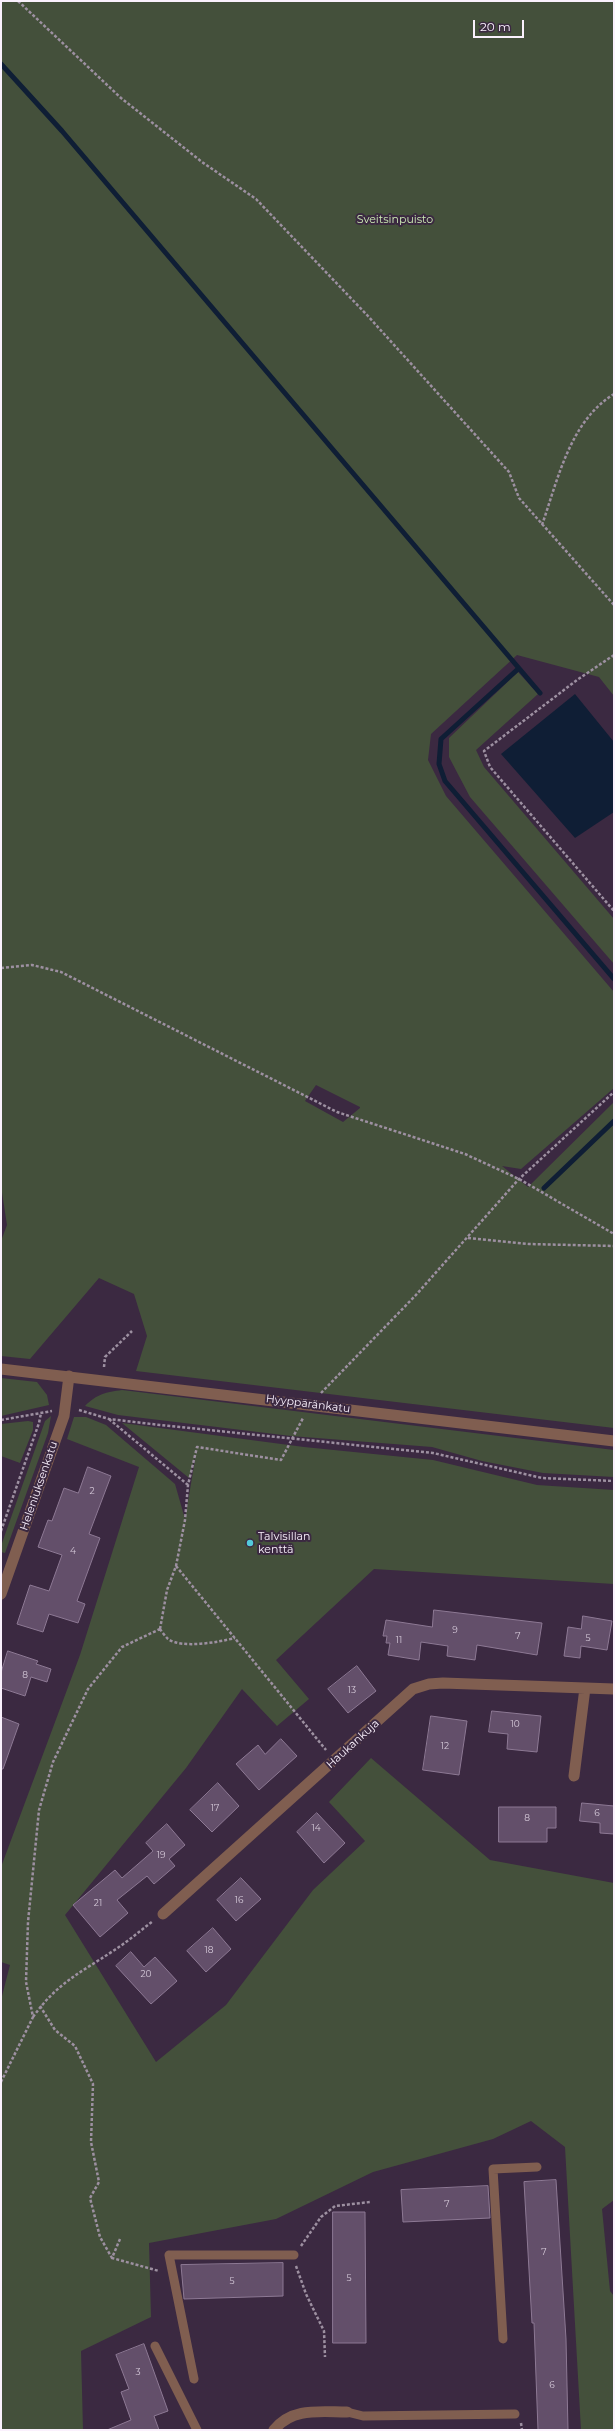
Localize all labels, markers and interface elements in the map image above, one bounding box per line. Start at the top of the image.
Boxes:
scale bar [475,12,526,38]
text: 20 m [480,19,511,34]
park label: Sveitsinpuisto [357,213,433,227]
street label: Hyyppäränkatu [265,1392,351,1416]
street label: Heleniuksenkatu [18,1440,60,1532]
house number: 2 [89,1486,95,1496]
place label: Talvisillan kenttä [258,1530,311,1556]
marker: Talvisillan kenttä [245,1538,255,1548]
house number: 4 [70,1546,76,1556]
house number: 9 [452,1625,458,1635]
house number: 7 [515,1631,521,1641]
house number: 5 [585,1633,591,1643]
house number: 11 [396,1635,402,1645]
house number: 8 [22,1670,28,1680]
house number: 13 [348,1685,356,1695]
street label: Haukankuja [324,1717,382,1771]
house number: 10 [510,1719,520,1729]
house number: 12 [441,1741,449,1751]
house number: 17 [211,1803,219,1813]
house number: 6 [594,1808,600,1818]
house number: 8 [524,1813,530,1823]
house number: 14 [311,1823,321,1833]
house number: 19 [157,1850,165,1860]
house number: 16 [235,1895,243,1905]
house number: 21 [94,1898,102,1908]
house number: 18 [205,1945,213,1955]
house number: 20 [140,1969,152,1979]
house number: 7 [444,2199,450,2209]
house number: 7 [541,2247,547,2257]
house number: 5 [346,2273,352,2283]
house number: 5 [229,2276,235,2286]
house number: 3 [135,2367,141,2377]
house number: 6 [549,2380,555,2390]

